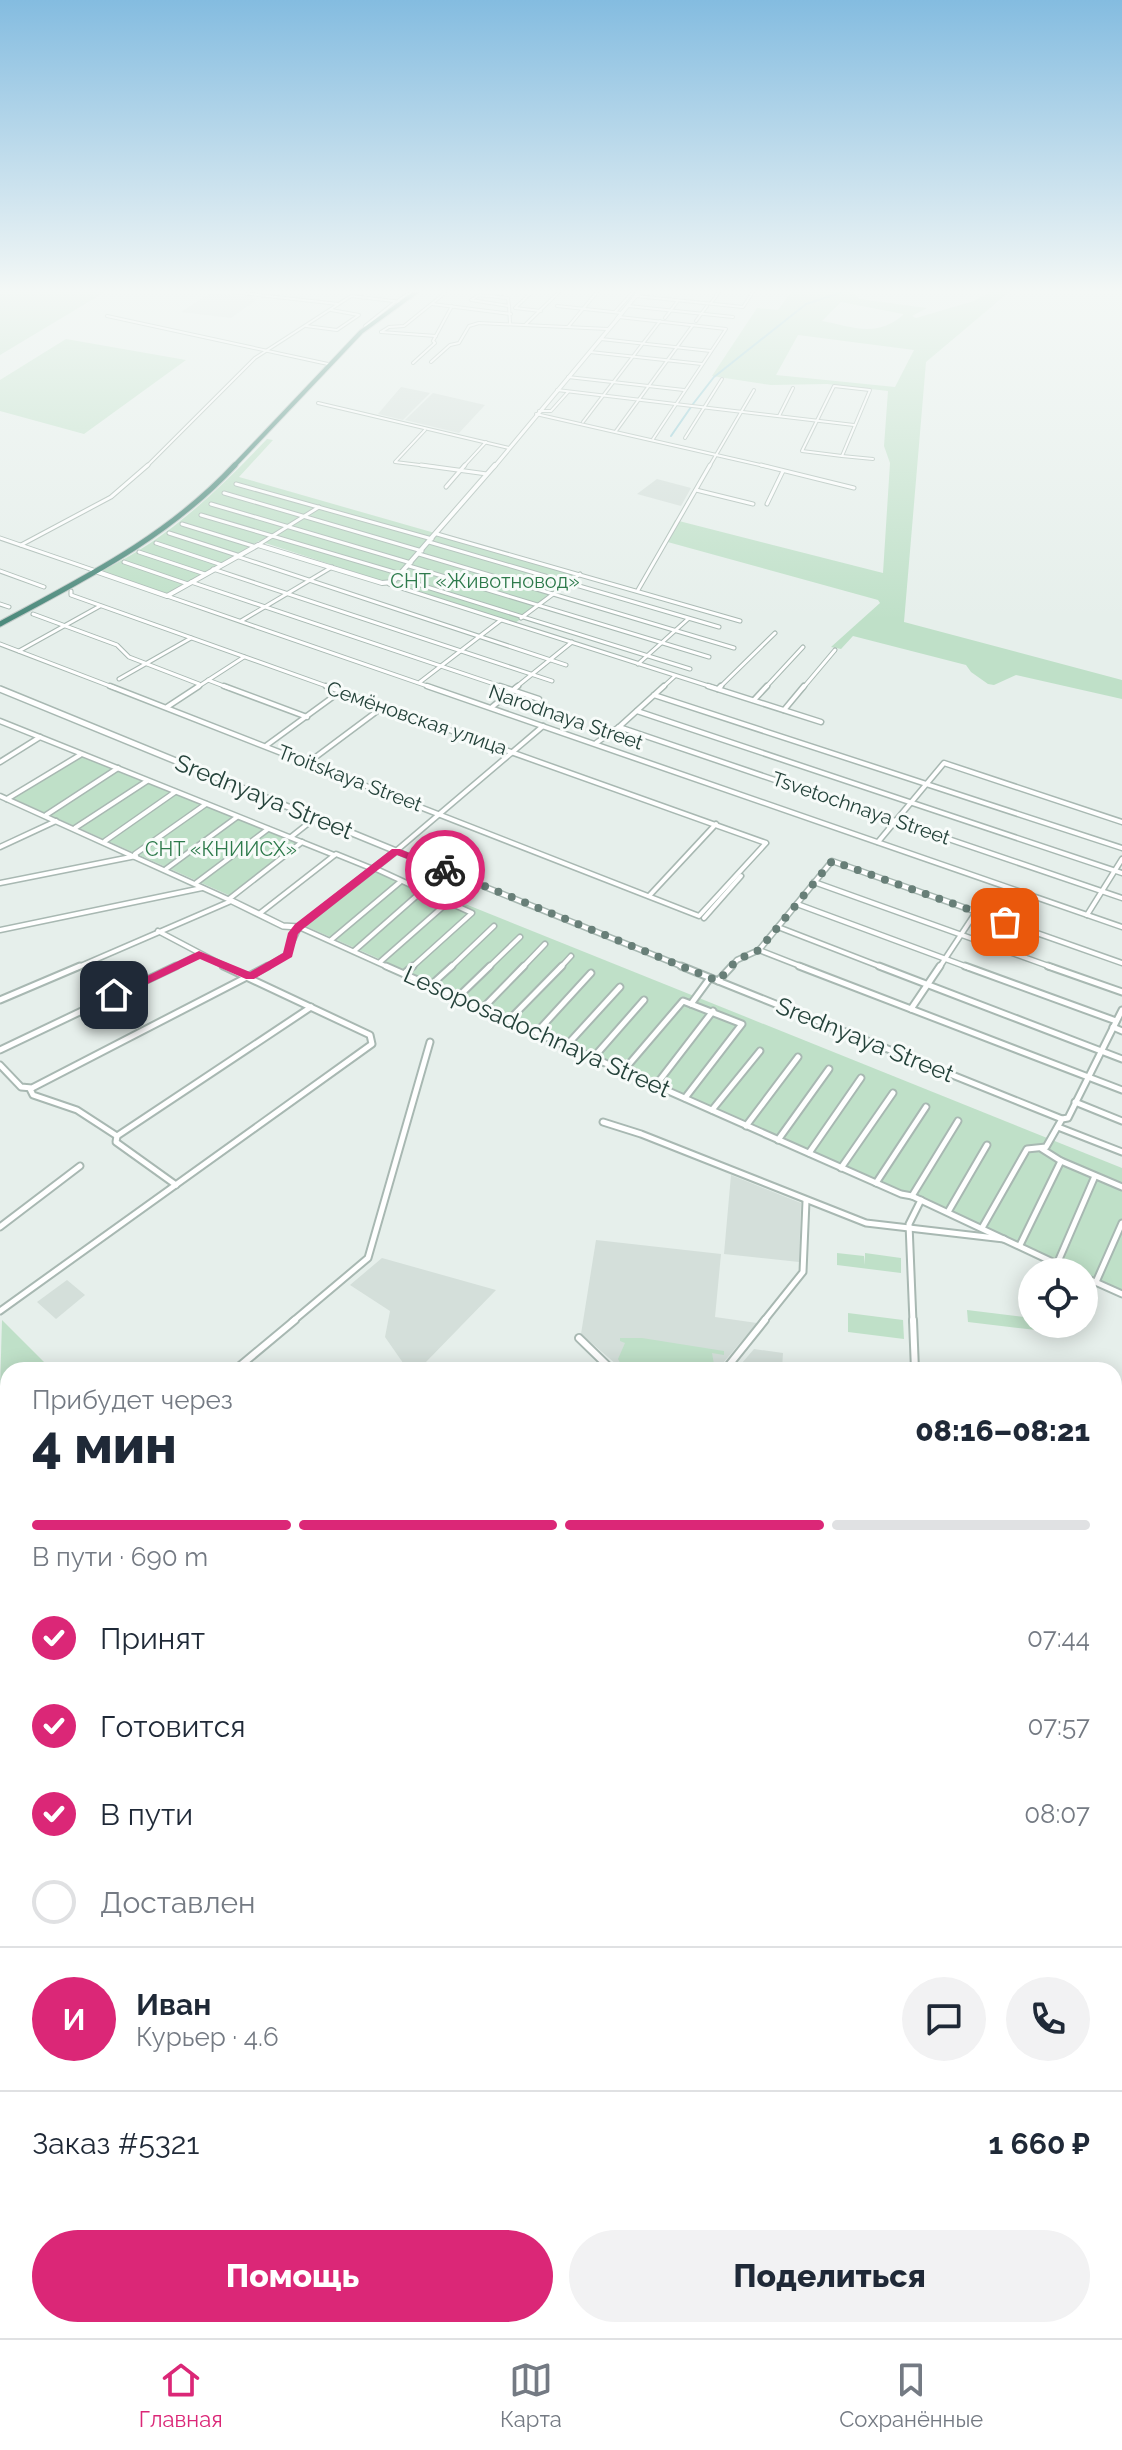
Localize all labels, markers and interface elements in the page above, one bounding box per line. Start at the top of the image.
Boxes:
park label: СНТ «Животновод» [390,569,580,593]
street label: Семёновская улица [324,676,510,760]
street label: Narodnaya Street [486,679,647,755]
street label: Troitskaya Street [274,739,426,817]
street label: Srednyaya Street [171,748,357,845]
street label: Tsvetochnaya Street [769,766,954,850]
courier [405,830,485,910]
park label: СНТ «КНИИСХ» [145,837,297,861]
icon: bike [423,848,467,892]
pin [971,888,1039,956]
icon: bag [983,900,1027,944]
street label: Lesoposadochnaya Street [399,960,675,1104]
pin [80,961,148,1029]
icon: home [92,973,136,1017]
street label: Srednyaya Street [772,991,958,1088]
map controls [1018,1258,1098,1338]
button: locate [1018,1258,1098,1338]
text: Прибудет через [32,1385,233,1415]
text: 08:16–08:21 [915,1413,1090,1448]
text: 4 мин [32,1414,177,1475]
text: В пути · 690 m [32,1542,208,1572]
icon: check [32,1616,76,1660]
text: Принят [100,1621,205,1656]
text: 07:44 [1027,1623,1090,1653]
icon: check [32,1704,76,1748]
text: Готовится [100,1709,246,1744]
text: 07:57 [1027,1711,1090,1741]
icon: check [32,1792,76,1836]
text: В пути [100,1797,193,1832]
text: 08:07 [1024,1799,1090,1829]
text: Доставлен [100,1885,256,1920]
button: chat [902,1977,986,2061]
button: phone [1006,1977,1090,2061]
text: Иван [136,1987,211,2022]
text: И [62,2002,86,2037]
text: Курьер · 4.6 [136,2022,279,2052]
text: Заказ #5321 [32,2126,199,2161]
text: 1 660 ₽ [989,2126,1090,2161]
button: Помощь [32,2230,553,2322]
button: Поделиться [569,2230,1090,2322]
tab: Главная [139,2358,223,2432]
tab: Карта [500,2358,562,2432]
tab: Сохранённые [839,2358,983,2432]

